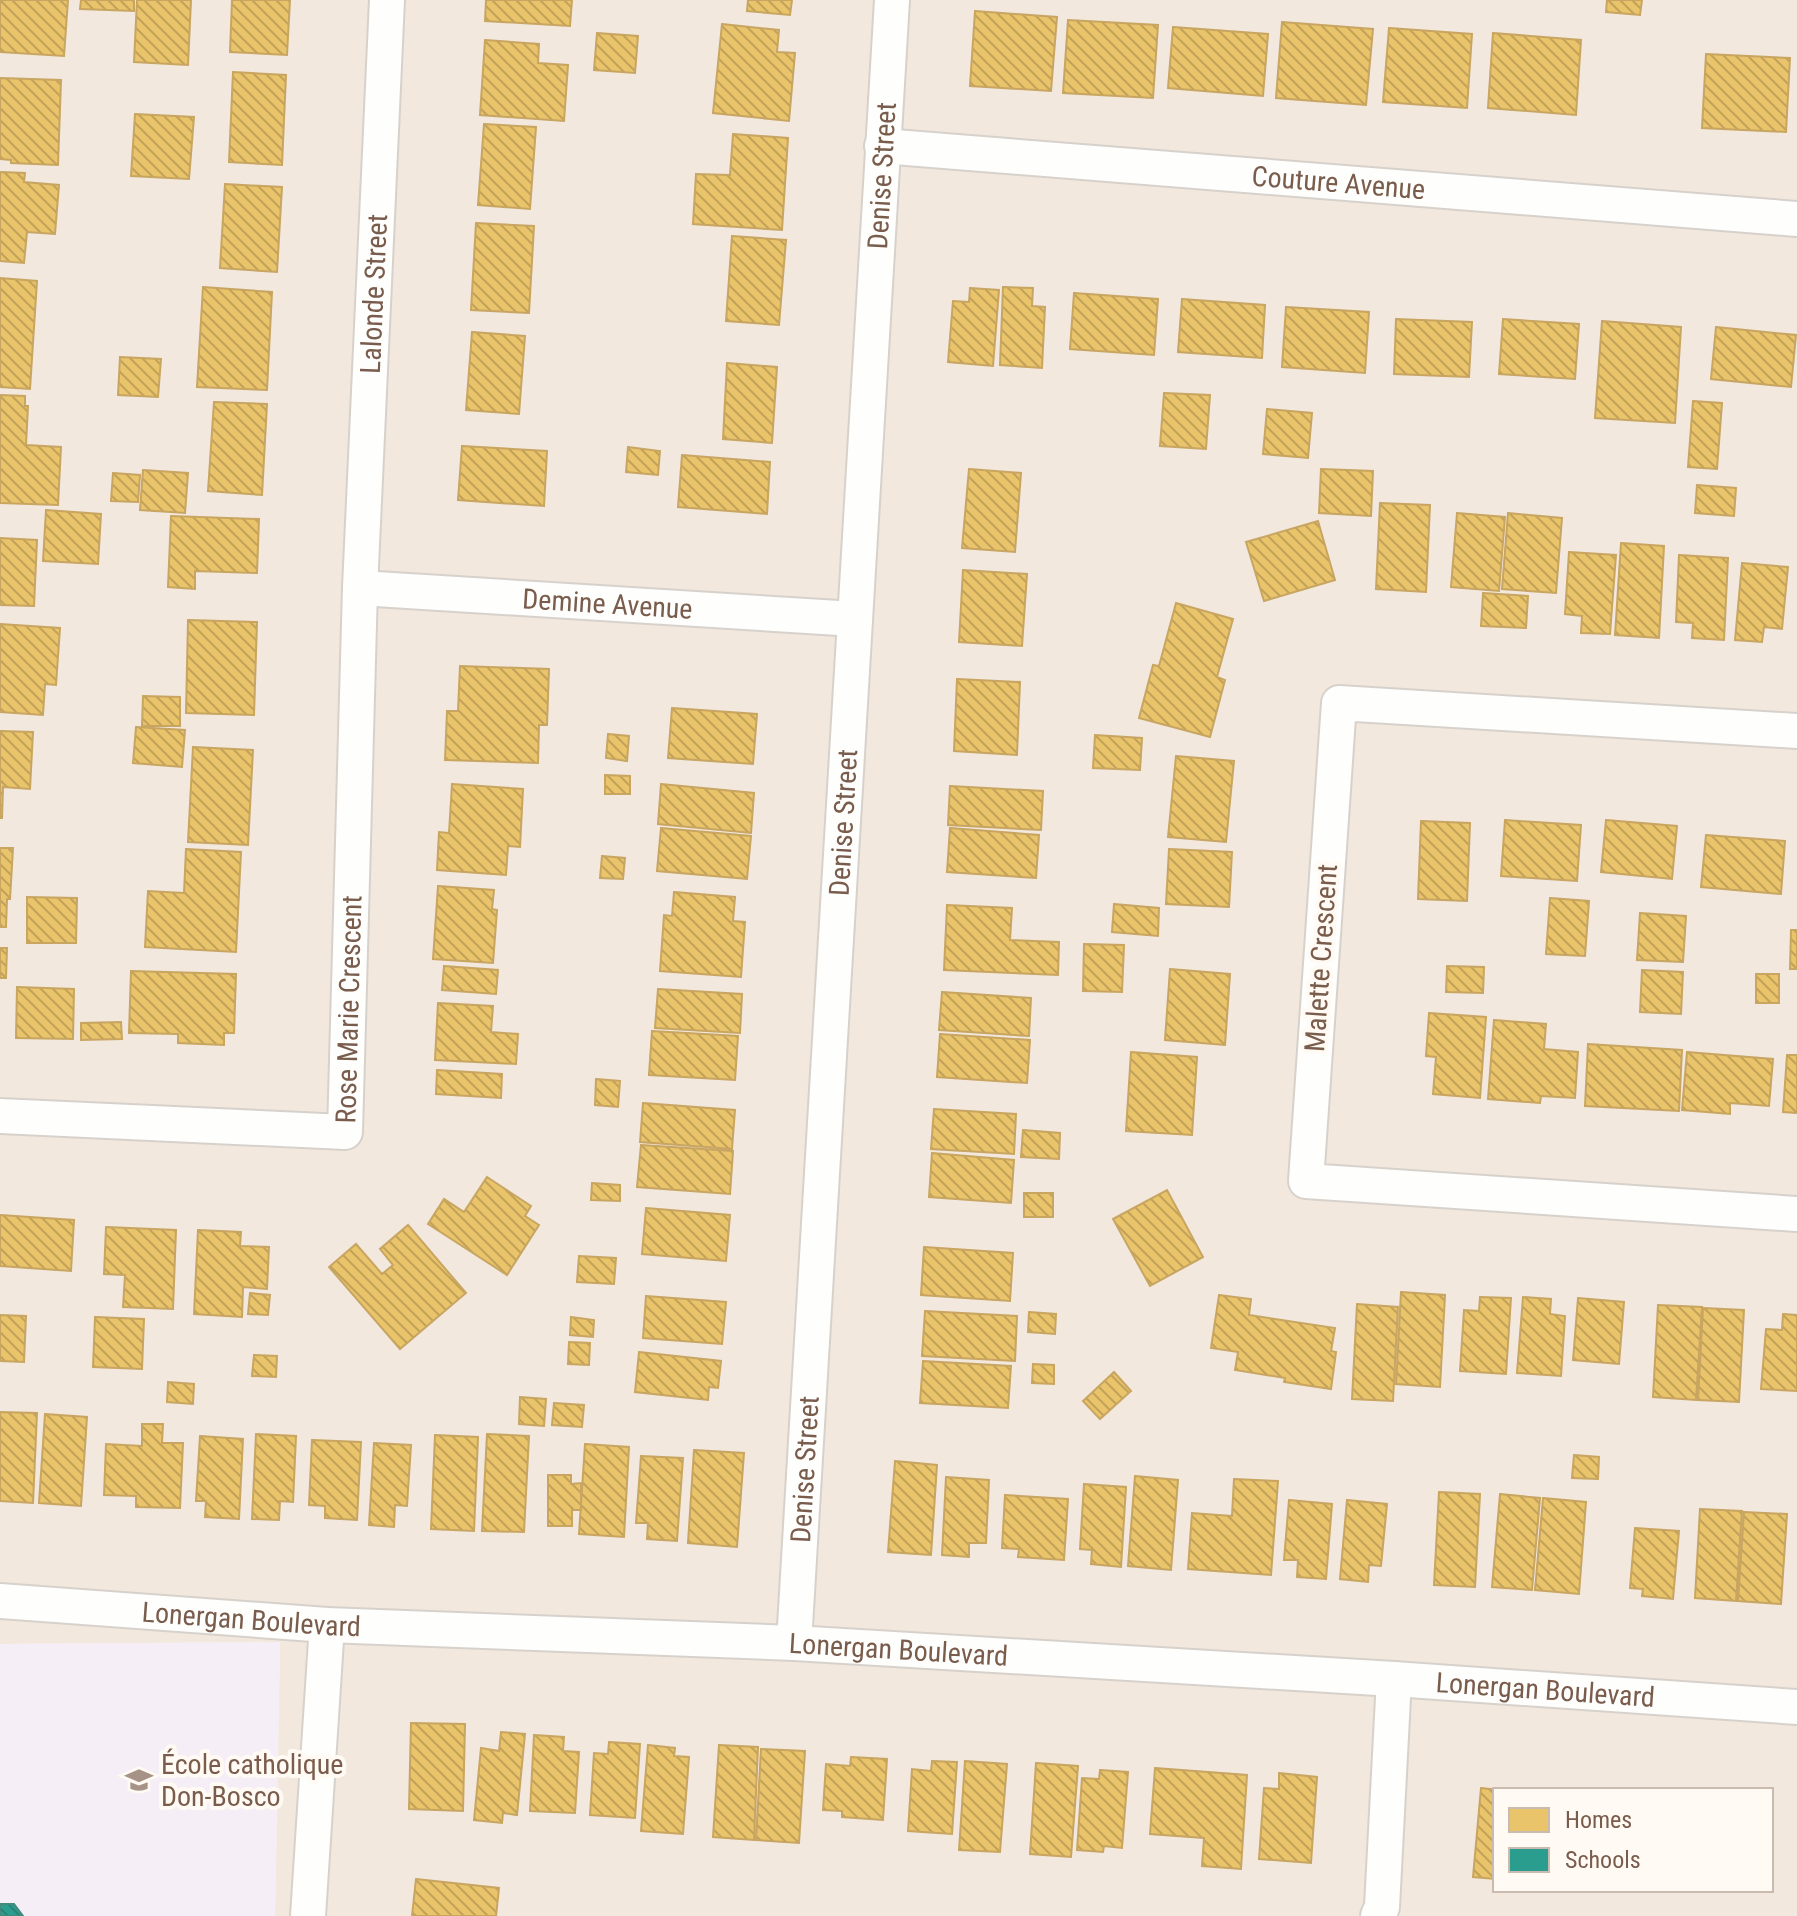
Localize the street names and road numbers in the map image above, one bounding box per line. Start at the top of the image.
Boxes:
street label: Denise Street [861,101,902,250]
street label: Couture Avenue [1251,159,1426,206]
street label: Lalonde Street [353,213,394,375]
street label: Demine Avenue [521,582,694,625]
street label: Denise Street [822,748,864,897]
street label: Malette Crescent [1298,863,1344,1053]
street label: Rose Marie Crescent [329,895,368,1124]
street label: Denise Street [784,1395,825,1544]
street label: Lonergan Boulevard [141,1595,361,1643]
street label: Lonergan Boulevard [788,1626,1009,1672]
street label: Lonergan Boulevard [1435,1665,1656,1714]

